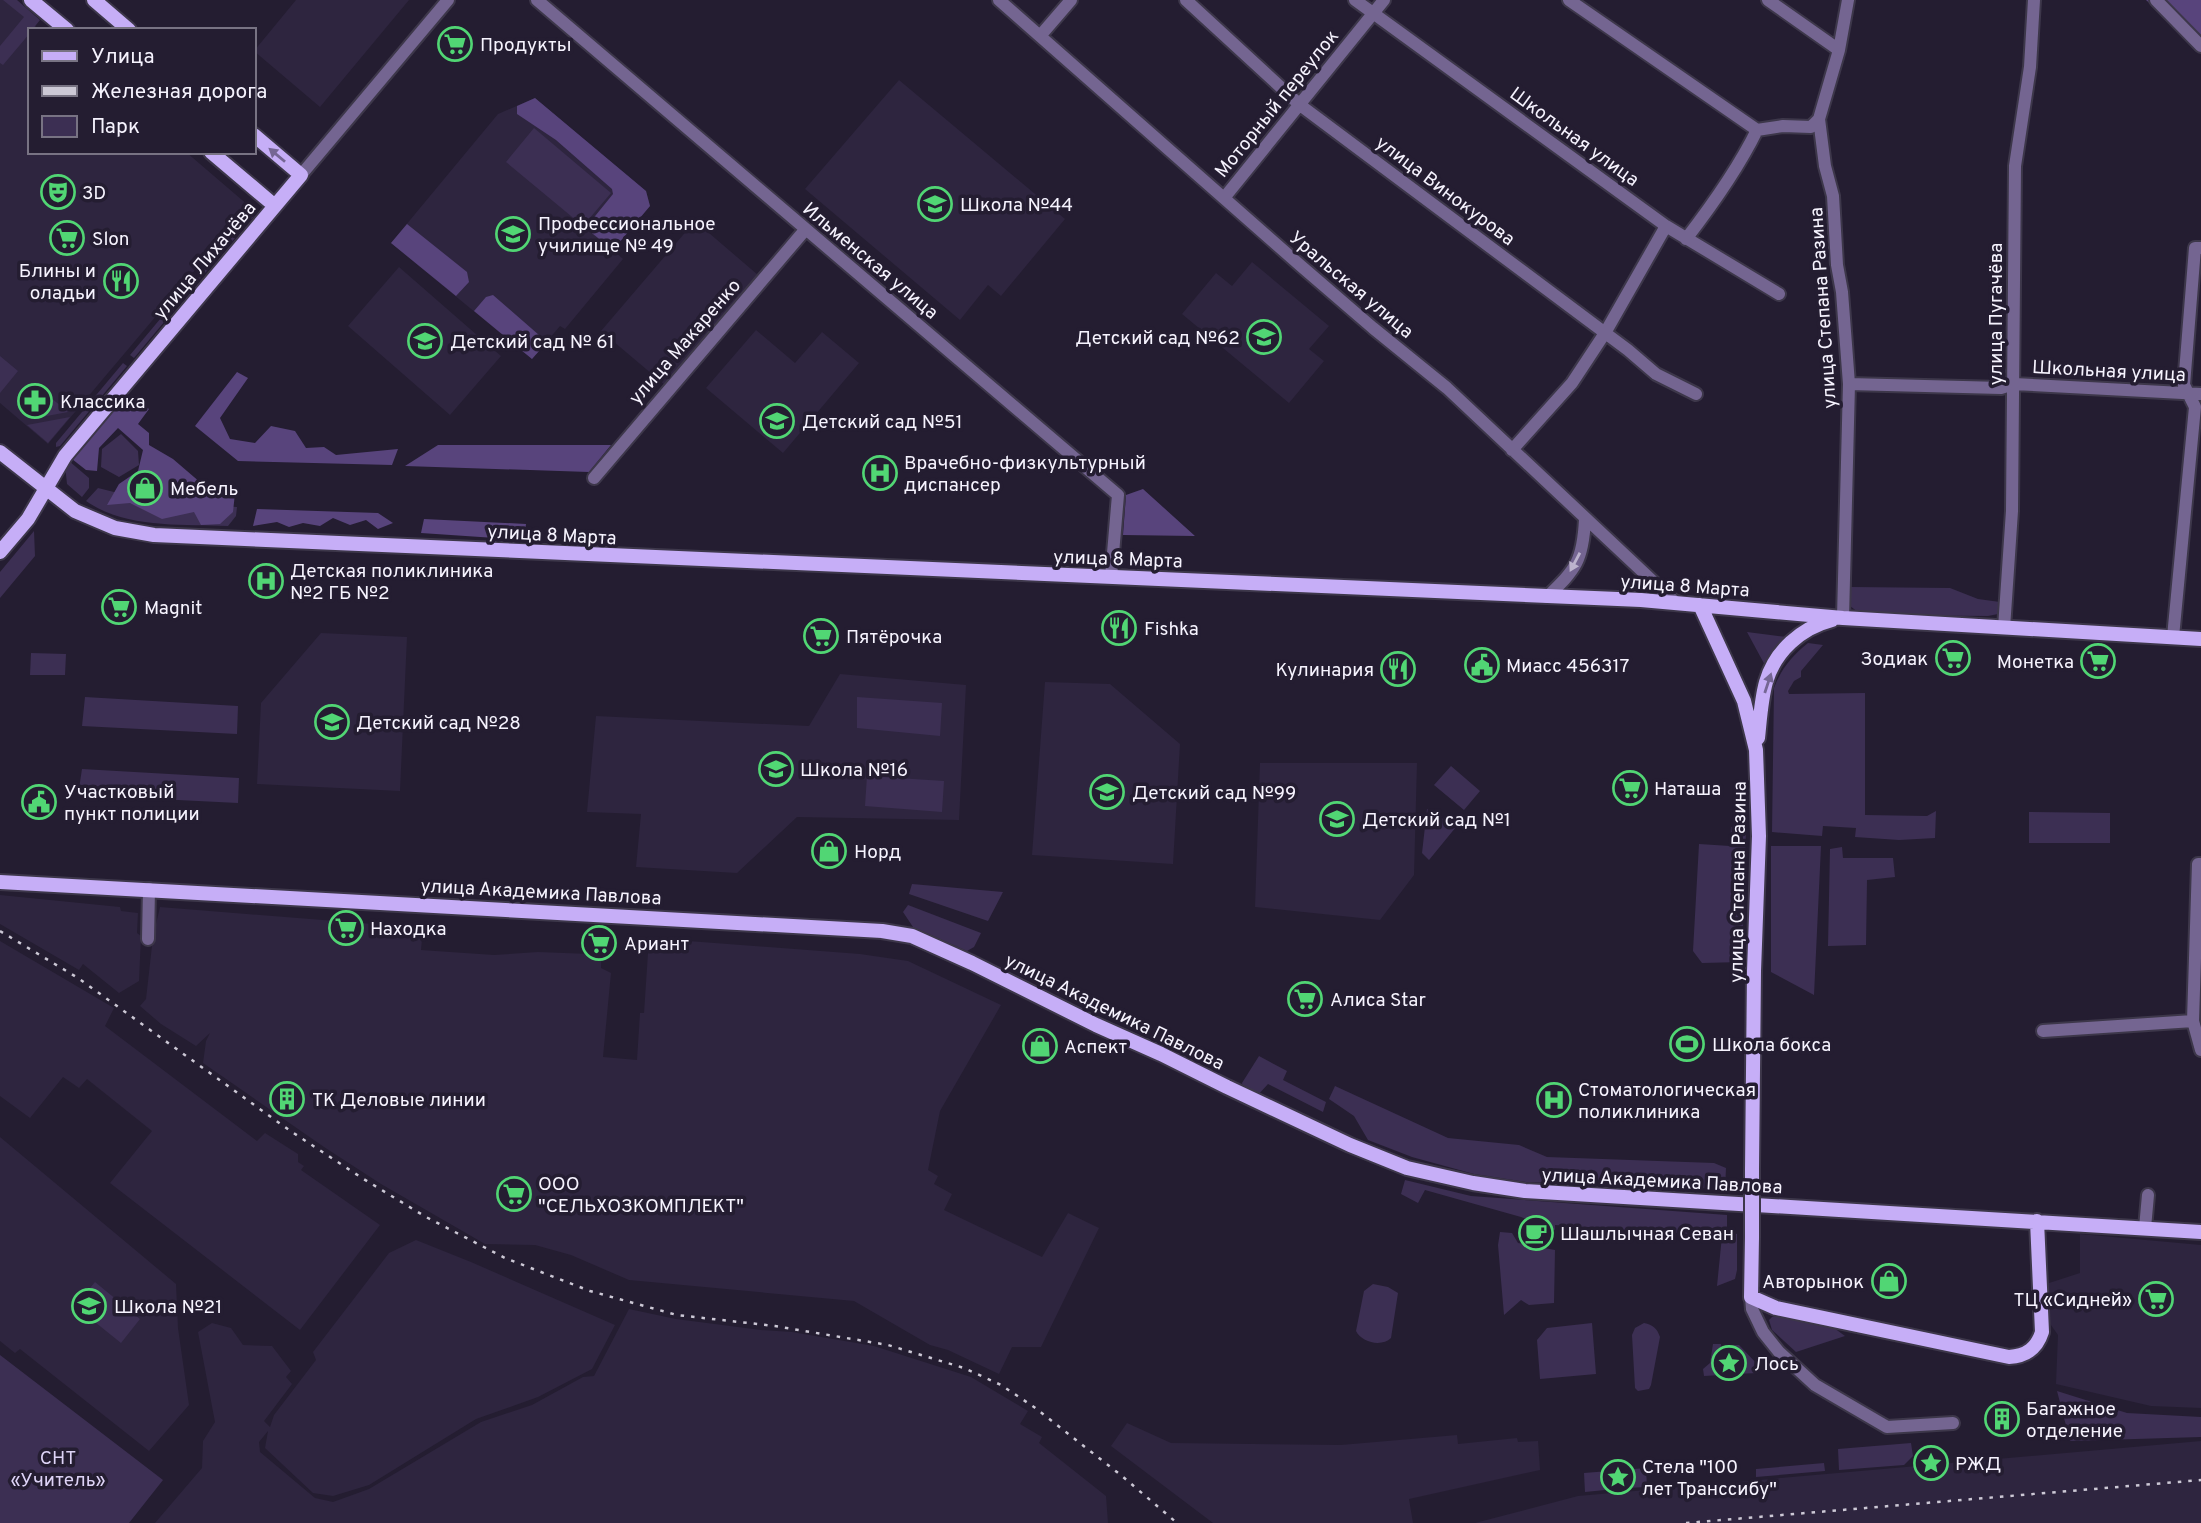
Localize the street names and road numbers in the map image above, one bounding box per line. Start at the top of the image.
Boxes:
street label: Моторный переулок [1210,25,1345,183]
street label: Школьная улица [1504,83,1643,193]
street label: улица Винокурова [1370,131,1519,252]
street label: улица Лихачёва [149,197,262,325]
street label: Ильменская улица [797,198,943,325]
street label: улица Степана Разина [1805,206,1843,409]
street label: Уральская улица [1284,227,1418,345]
street label: улица Пугачёва [1985,243,2009,385]
street label: улица Макаренко [624,275,747,410]
street label: Школьная улица [2031,356,2186,388]
street label: улица 8 Марта [487,521,617,551]
street label: улица 8 Марта [1053,546,1183,574]
street label: улица 8 Марта [1619,571,1750,603]
street label: улица Степана Разина [1725,781,1753,983]
street label: улица Академика Павлова [420,875,662,911]
street label: улица Академика Павлова [1000,949,1228,1076]
street label: улица Академика Павлова [1541,1164,1783,1200]

